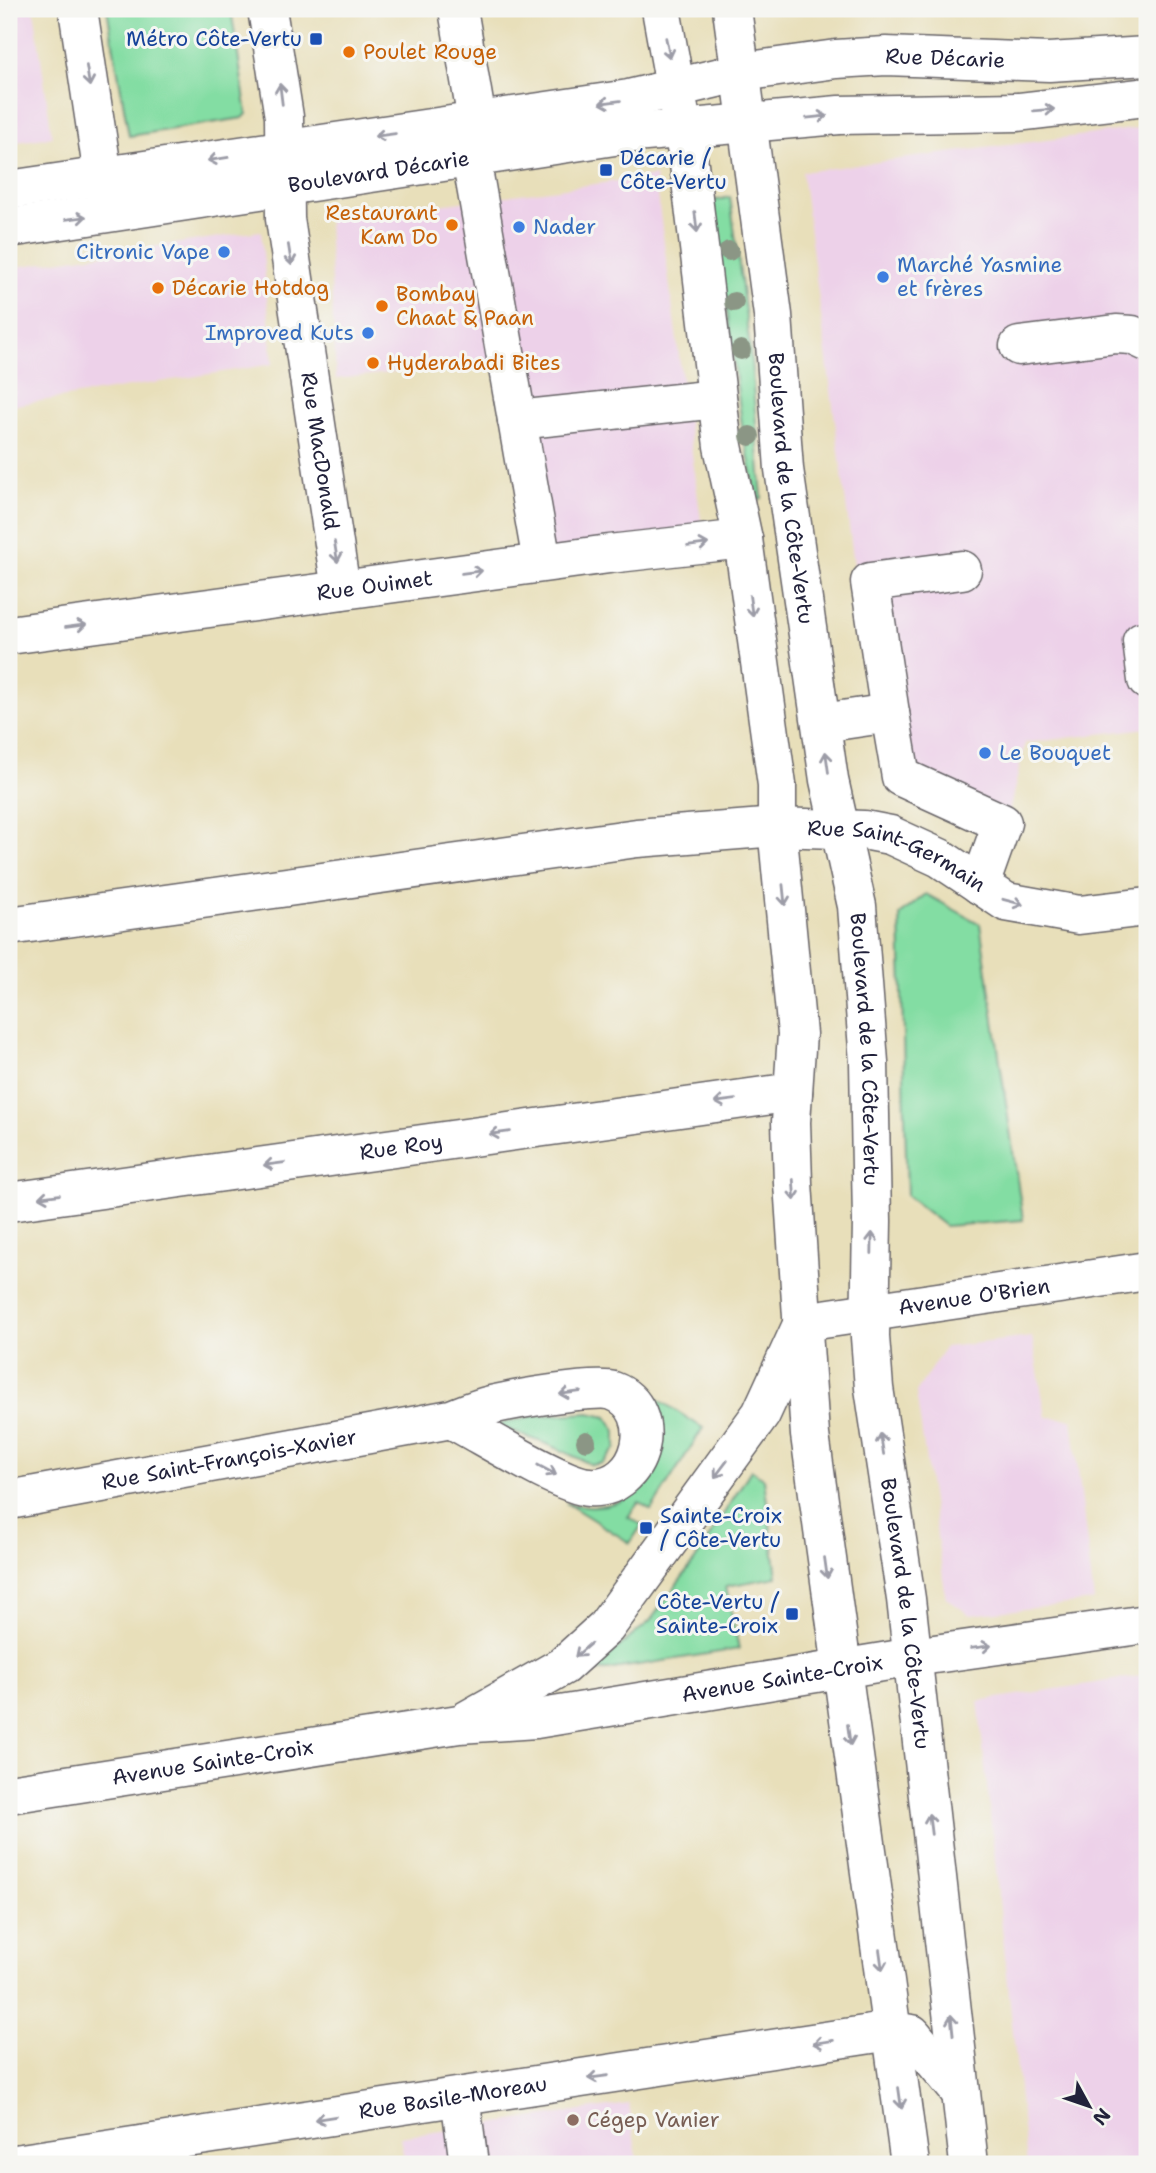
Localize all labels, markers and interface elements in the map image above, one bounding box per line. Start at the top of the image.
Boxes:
place label: Métro Côte-Vertu [126,25,302,53]
marker: Métro Côte-Vertu [308,31,324,47]
one-way arrow [662,36,676,59]
place label: Poulet Rouge [363,38,497,66]
street label: Rue Décarie [885,42,1006,74]
marker: Poulet Rouge [341,44,357,60]
one-way arrow [82,64,95,87]
one-way arrow [274,83,287,106]
one-way arrow [599,96,622,109]
one-way arrow [1033,103,1055,116]
one-way arrow [805,110,828,123]
one-way arrow [374,128,396,141]
street label: Boulevard Décarie [286,144,471,199]
place label: Décarie / Côte-Vertu [620,144,727,196]
one-way arrow [207,152,230,165]
marker: Décarie / Côte-Vertu [598,162,614,178]
place label: Restaurant Kam Do [326,199,438,251]
one-way arrow [690,210,703,233]
one-way arrow [64,212,87,225]
place label: Nader [533,213,596,241]
marker: Restaurant Kam Do [444,217,460,233]
marker: Nader [511,219,527,235]
place label: Citronic Vape [76,238,210,266]
one-way arrow [284,243,297,266]
marker: Citronic Vape [216,244,232,260]
place label: Marché Yasmine et frères [897,251,1062,303]
marker: Marché Yasmine et frères [875,269,891,285]
place label: Décarie Hotdog [172,274,329,302]
marker: Décarie Hotdog [150,280,166,296]
place label: Bombay Chaat & Paan [396,280,534,332]
marker: Bombay Chaat & Paan [374,298,390,314]
place label: Improved Kuts [205,319,354,347]
marker: Improved Kuts [360,325,376,341]
place label: Hyderabadi Bites [387,349,561,377]
street label: Boulevard de la Côte-Vertu [762,351,820,626]
marker: Hyderabadi Bites [365,355,381,371]
street label: Rue MacDonald [294,370,346,532]
one-way arrow [686,538,708,551]
one-way arrow [330,541,343,563]
street label: Rue Ouimet [315,564,434,607]
one-way arrow [460,565,483,578]
one-way arrow [745,594,758,617]
one-way arrow [65,619,87,632]
place label: Le Bouquet [999,739,1111,767]
marker: Le Bouquet [977,745,993,761]
one-way arrow [820,751,833,774]
street label: Rue Saint-Germain [807,814,991,899]
one-way arrow [778,884,791,906]
one-way arrow [1002,896,1024,909]
street label: Boulevard de la Côte-Vertu [844,912,885,1186]
one-way arrow [714,1095,737,1108]
street label: Rue Roy [358,1127,445,1167]
one-way arrow [489,1127,512,1140]
one-way arrow [264,1158,286,1171]
one-way arrow [787,1178,800,1201]
one-way arrow [38,1190,61,1203]
one-way arrow [865,1232,879,1255]
street label: Avenue O'Brien [896,1272,1052,1322]
one-way arrow [559,1387,582,1400]
street label: Rue Saint-François-Xavier [100,1423,359,1497]
one-way arrow [875,1433,888,1456]
one-way arrow [714,1460,729,1479]
one-way arrow [536,1464,557,1477]
street label: Boulevard de la Côte-Vertu [874,1476,937,1751]
place label: Sainte-Croix / Côte-Vertu [660,1502,782,1554]
marker: Sainte-Croix / Côte-Vertu [638,1520,654,1536]
one-way arrow [820,1556,833,1579]
place label: Côte-Vertu / Sainte-Croix [656,1588,780,1640]
marker: Côte-Vertu / Sainte-Croix [784,1606,800,1622]
one-way arrow [969,1641,991,1654]
one-way arrow [574,1642,592,1658]
street label: Avenue Sainte-Croix [680,1648,885,1709]
one-way arrow [843,1723,856,1746]
street label: Avenue Sainte-Croix [110,1733,315,1792]
one-way arrow [923,1813,936,1836]
one-way arrow [874,1948,887,1971]
one-way arrow [945,2014,958,2036]
one-way arrow [812,2036,835,2049]
street label: Rue Basile-Moreau [357,2069,549,2126]
one-way arrow [588,2071,610,2084]
north arrow [1054,2072,1124,2142]
one-way arrow [894,2086,907,2109]
text: N [1087,2103,1116,2130]
place label: Cégep Vanier [587,2106,720,2134]
one-way arrow [314,2112,337,2125]
marker: Cégep Vanier [565,2112,581,2128]

